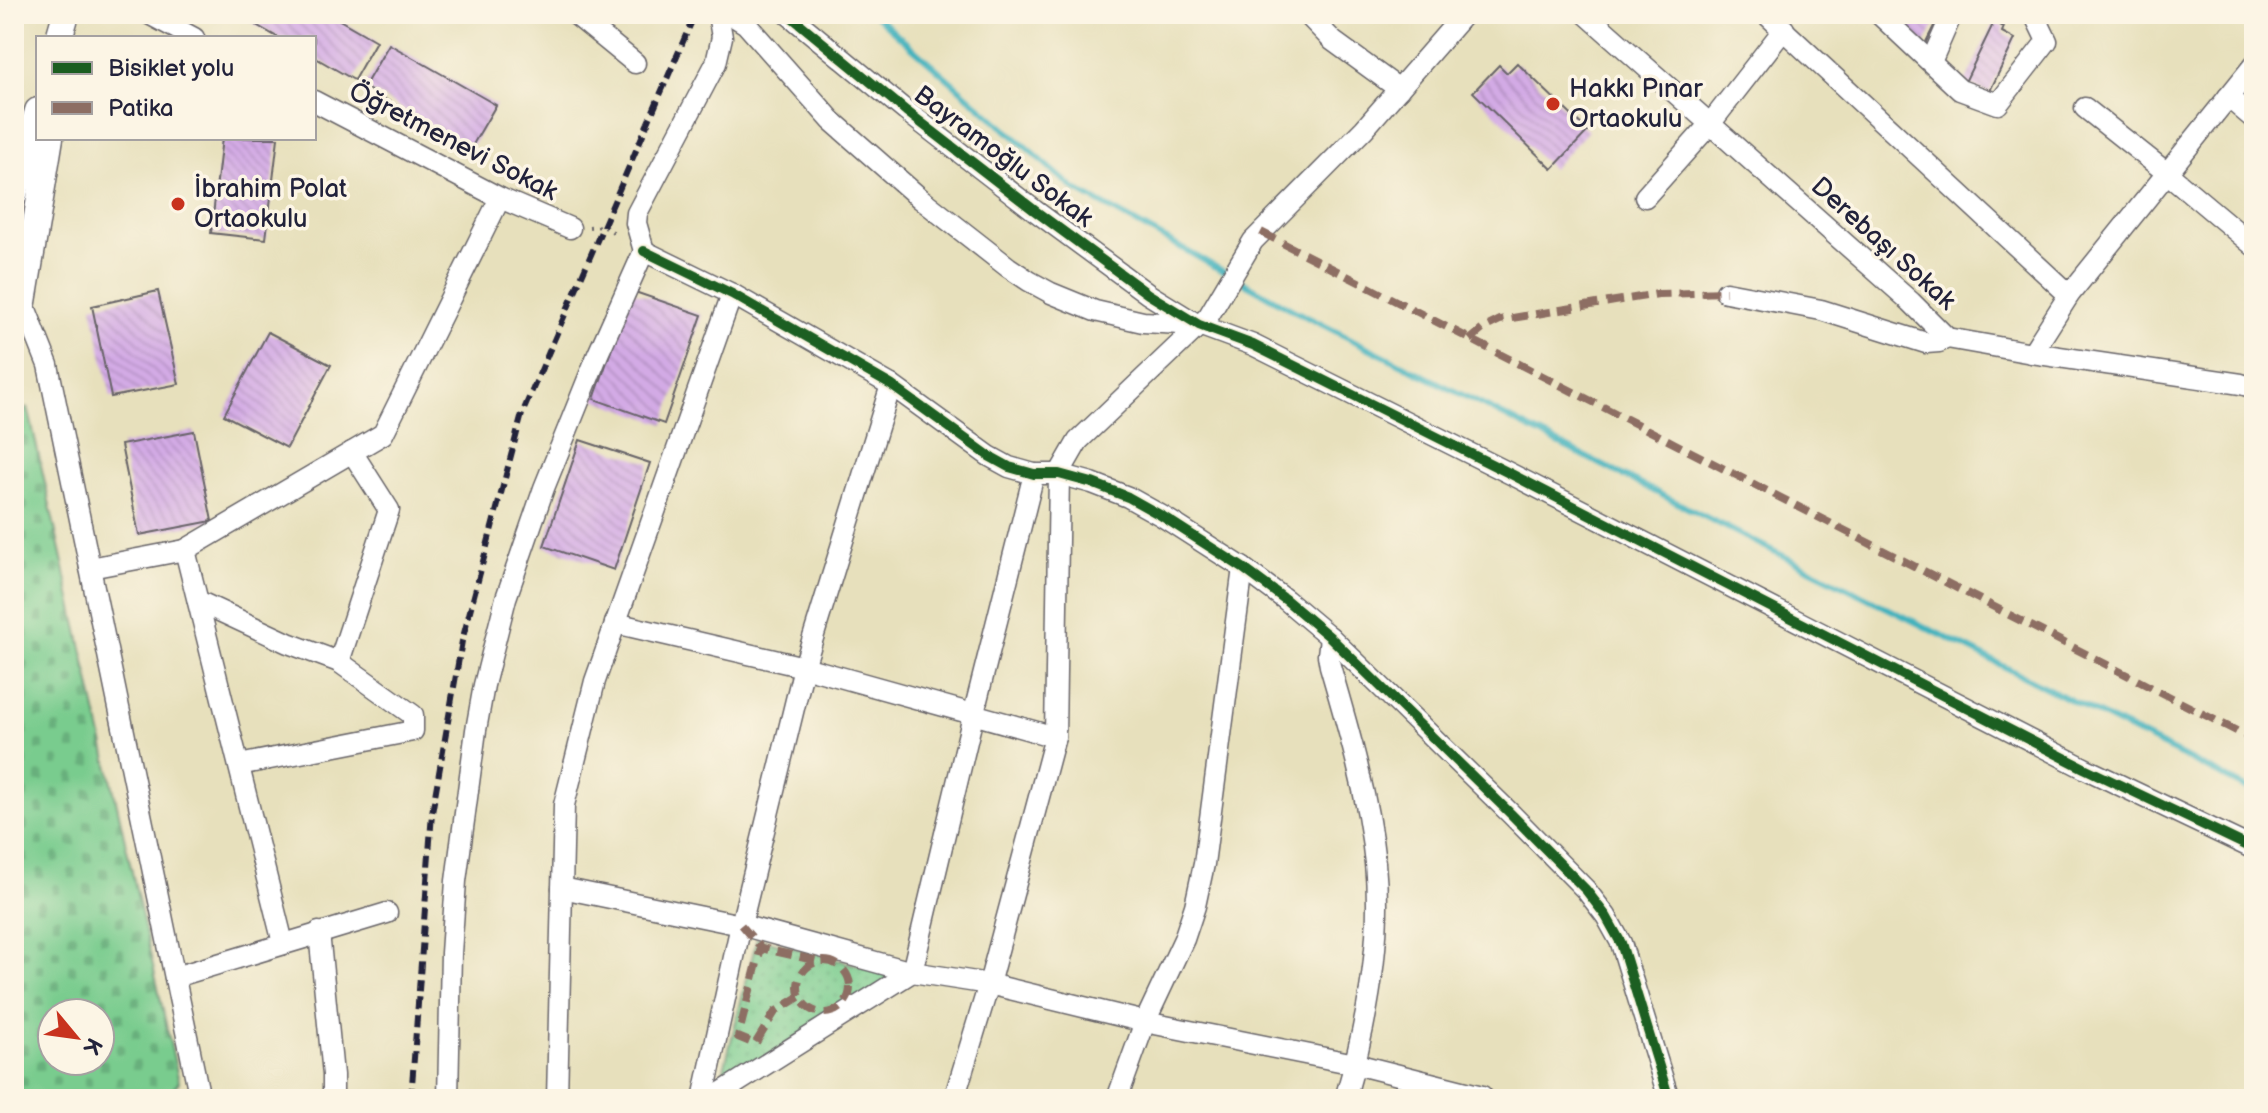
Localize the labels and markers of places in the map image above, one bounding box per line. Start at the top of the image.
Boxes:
place label: Hakkı Pınar Ortaokulu [1569,74,1703,135]
marker: Hakkı Pınar Ortaokulu [1544,95,1562,113]
place label: İbrahim Polat Ortaokulu [194,173,347,235]
marker: İbrahim Polat Ortaokulu [169,195,187,213]

